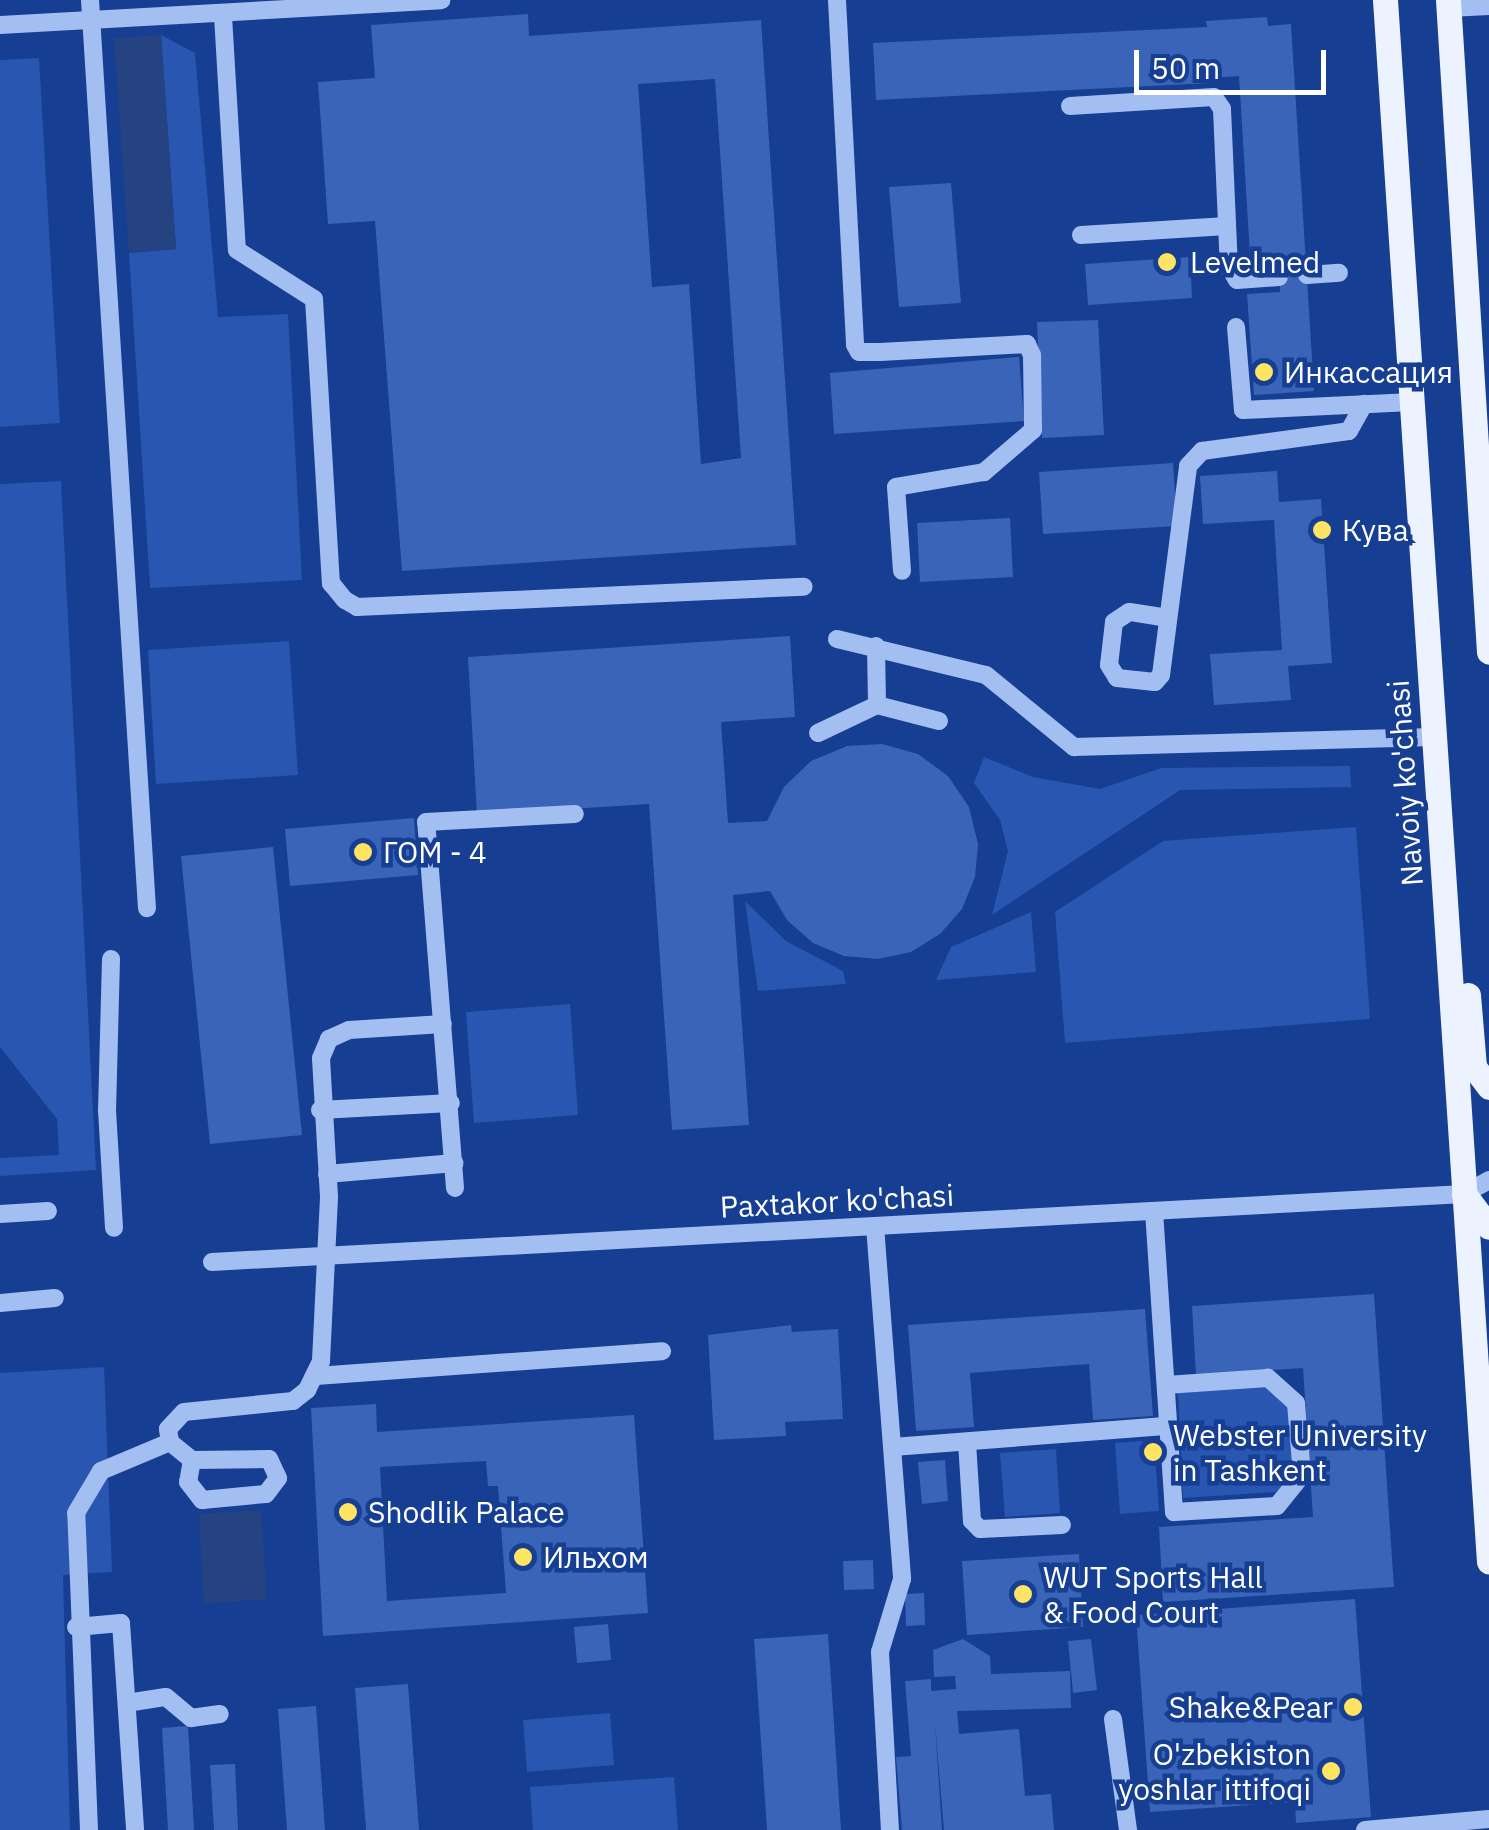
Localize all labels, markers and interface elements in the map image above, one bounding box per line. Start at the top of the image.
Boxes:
scale bar [1139,30,1332,92]
text: 50 m [1151,48,1220,87]
place label: Levelmed [1190,244,1320,280]
marker: Levelmed [1154,249,1180,275]
place label: Инкасcация [1284,354,1453,390]
marker: Инкасcация [1253,361,1275,383]
place label: Кува [1342,512,1409,548]
marker: Кува [1311,519,1333,541]
street label: Navoiy ko'chasi [1380,679,1430,887]
place label: ГОМ - 4 [383,834,487,870]
marker: ГОМ - 4 [352,841,374,863]
street label: Paxtakor ko'chasi [719,1177,955,1225]
place label: Webster University in Tashkent [1173,1417,1427,1488]
marker: Webster University in Tashkent [1142,1441,1164,1463]
place label: Shodlik Palace [368,1494,565,1530]
marker: Shodlik Palace [337,1501,359,1523]
place label: Ильхом [543,1539,649,1575]
marker: Ильхом [512,1546,534,1568]
place label: WUT Sports Hall & Food Court [1043,1559,1263,1630]
marker: WUT Sports Hall & Food Court [1012,1583,1034,1605]
place label: Shake&Pear [1169,1689,1333,1725]
marker: Shake&Pear [1342,1696,1364,1718]
place label: O'zbekiston yoshlar ittifoqi [1118,1736,1311,1806]
marker: O'zbekiston yoshlar ittifoqi [1320,1760,1342,1782]

